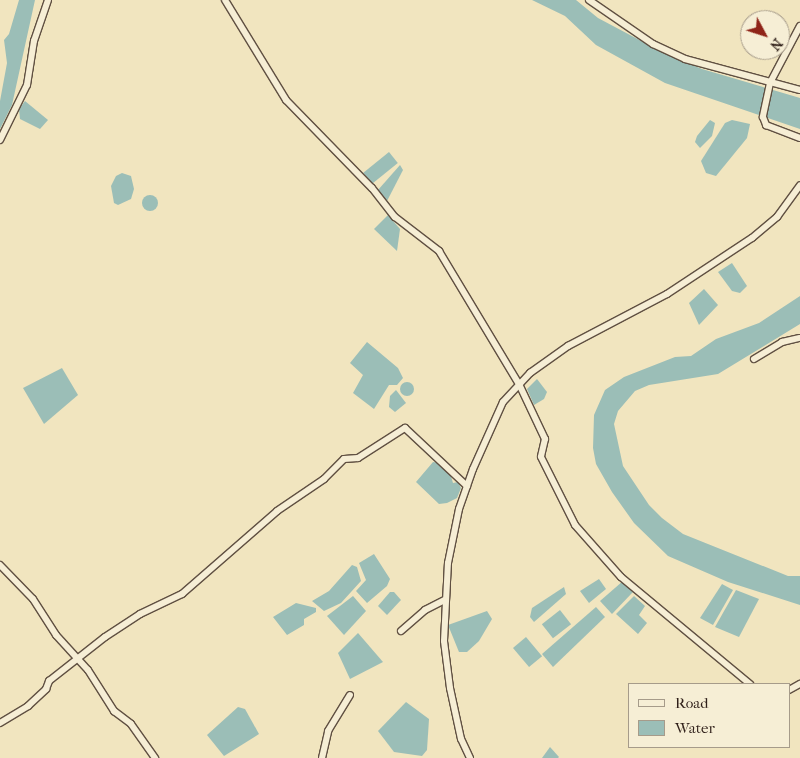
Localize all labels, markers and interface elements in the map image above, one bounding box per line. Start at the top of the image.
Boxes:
north arrow [740,10,790,60]
text: N [766,35,786,54]
legend [628,683,790,748]
text: Road [675,694,708,712]
text: Water [675,719,715,737]

